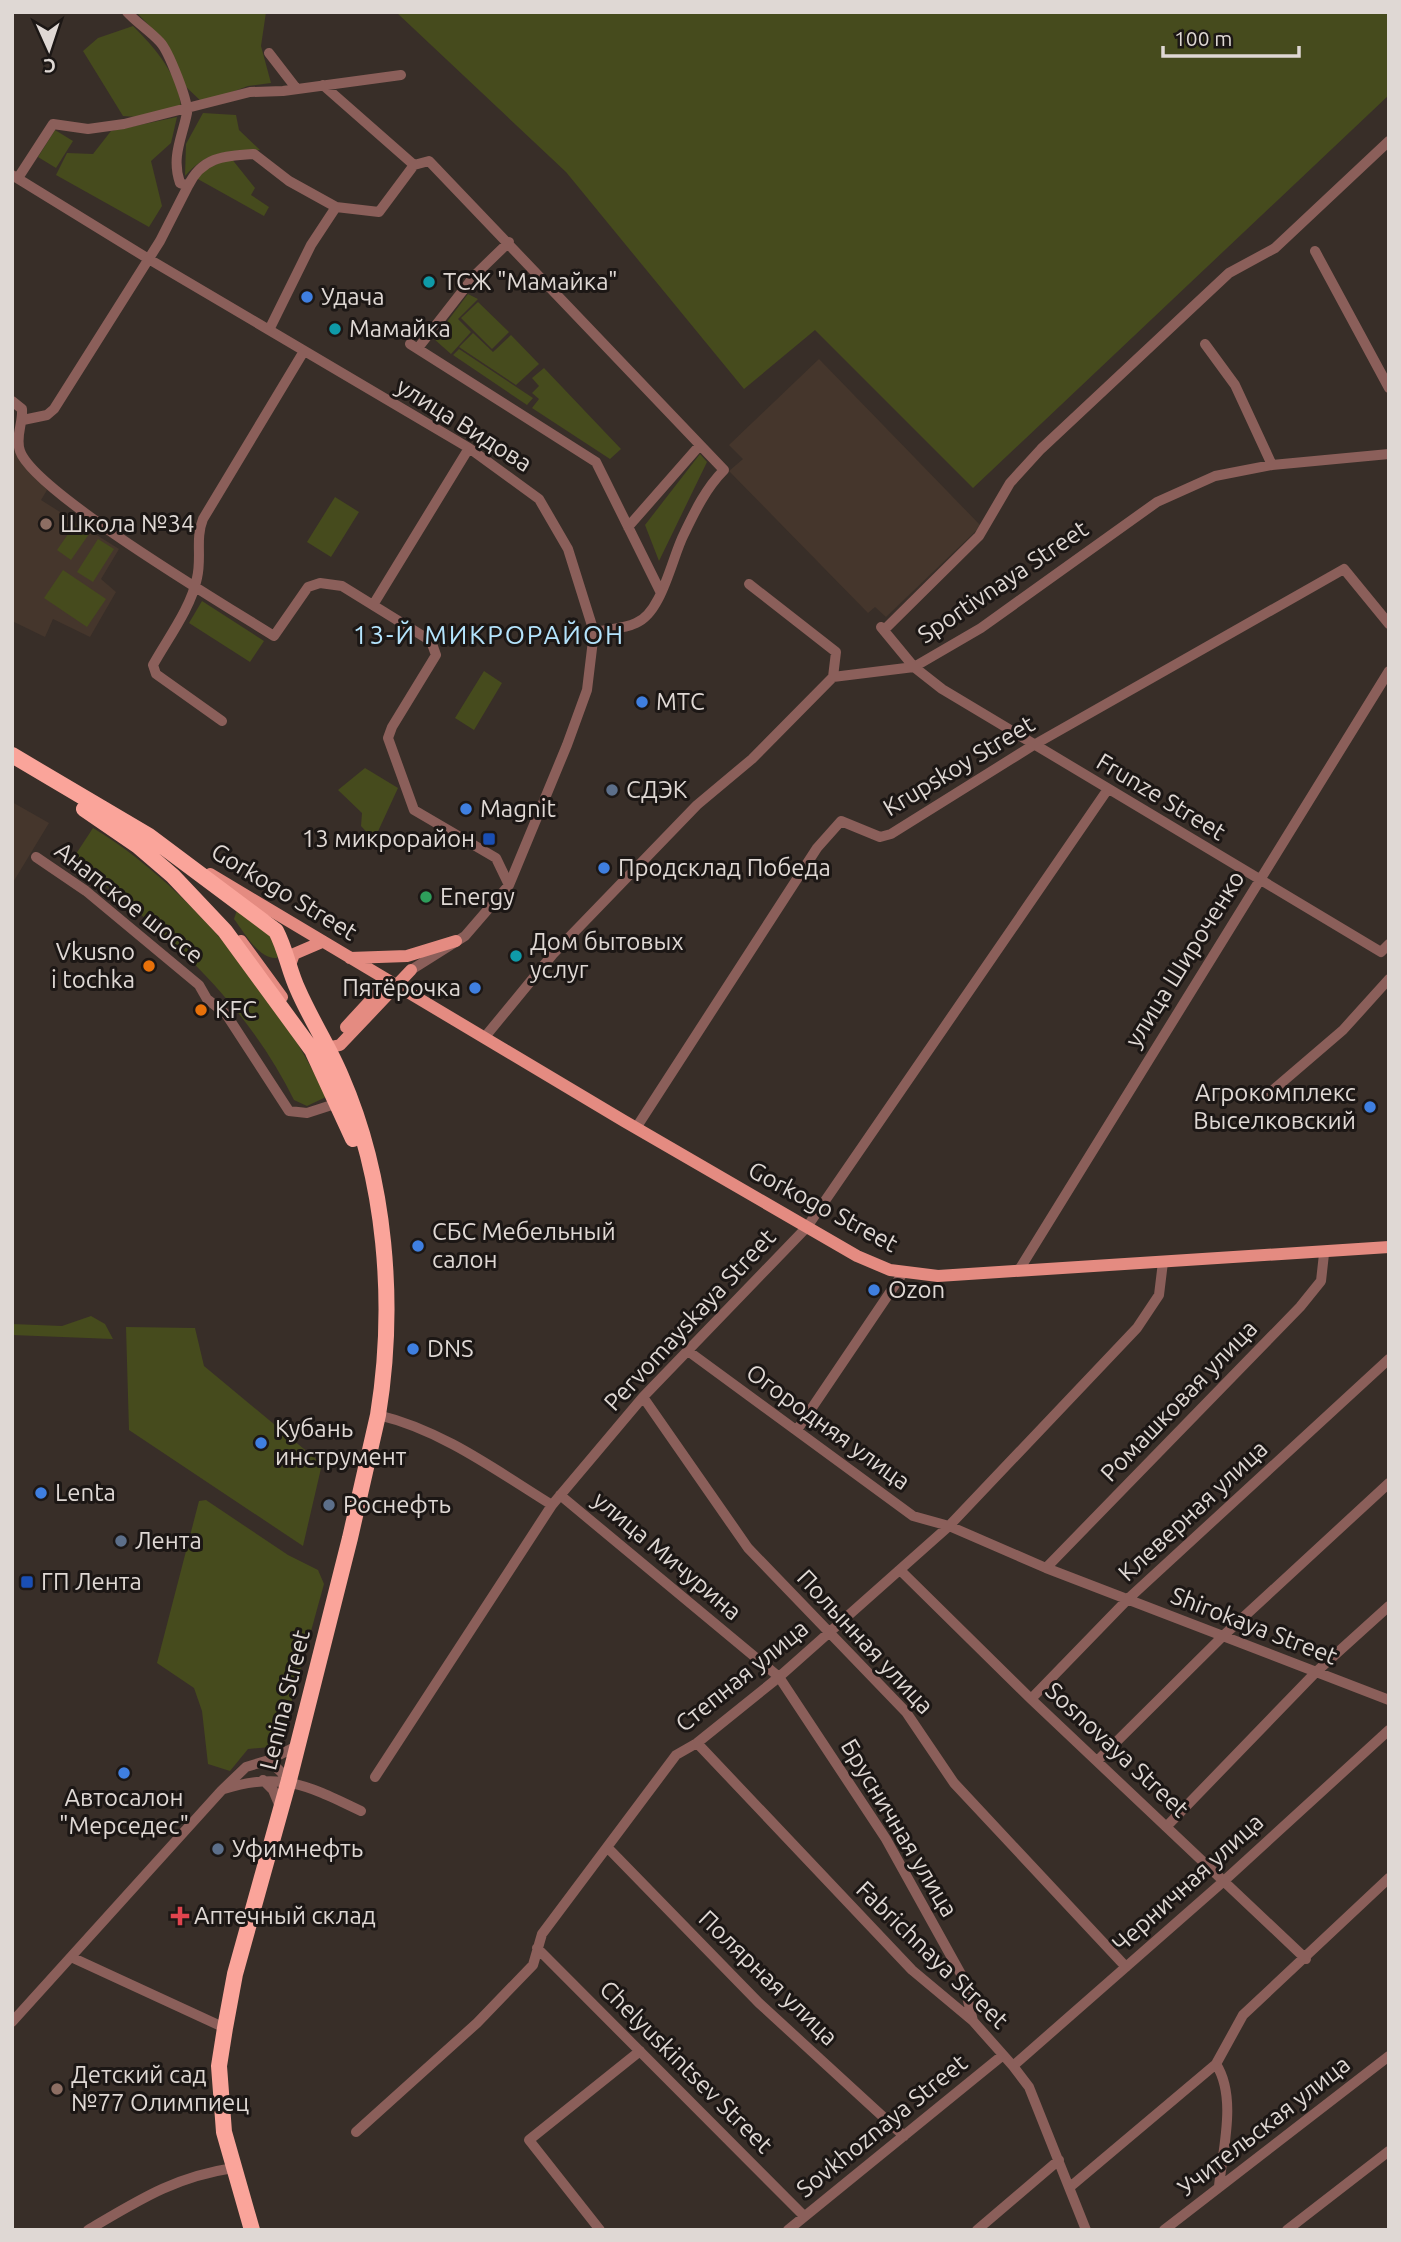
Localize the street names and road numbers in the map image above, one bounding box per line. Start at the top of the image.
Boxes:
street label: улица Видова [392,372,537,477]
street label: Sportivnaya Street [913,514,1093,648]
street label: Krupskoy Street [878,710,1040,821]
street label: Frunze Street [1092,748,1231,846]
street label: Анапское шоссе [50,836,209,969]
street label: Gorkogo Street [207,837,362,946]
street label: улица Широченко [1119,866,1250,1052]
street label: Gorkogo Street [744,1156,903,1257]
street label: Pervomayskaya Street [599,1223,781,1416]
street label: Ромашковая улица [1095,1315,1262,1487]
street label: Огородняя улица [741,1358,915,1495]
street label: Клеверная улица [1113,1435,1273,1586]
street label: улица Мичурина [588,1486,747,1625]
street label: Полынная улица [792,1564,939,1719]
street label: Shirokaya Street [1167,1581,1342,1670]
street label: Степная улица [670,1614,813,1737]
street label: Lenina Street [254,1626,315,1773]
street label: Sosnovaya Street [1040,1677,1195,1823]
street label: Брусничная улица [836,1734,963,1922]
street label: Черничная улица [1107,1808,1269,1957]
street label: Fabrichnaya Street [851,1875,1014,2034]
street label: Полярная улица [693,1905,843,2051]
street label: Chelyuskintsev Street [595,1975,779,2159]
street label: Sovkhoznaya Street [791,2048,973,2203]
street label: Учительская улица [1172,2050,1355,2201]

